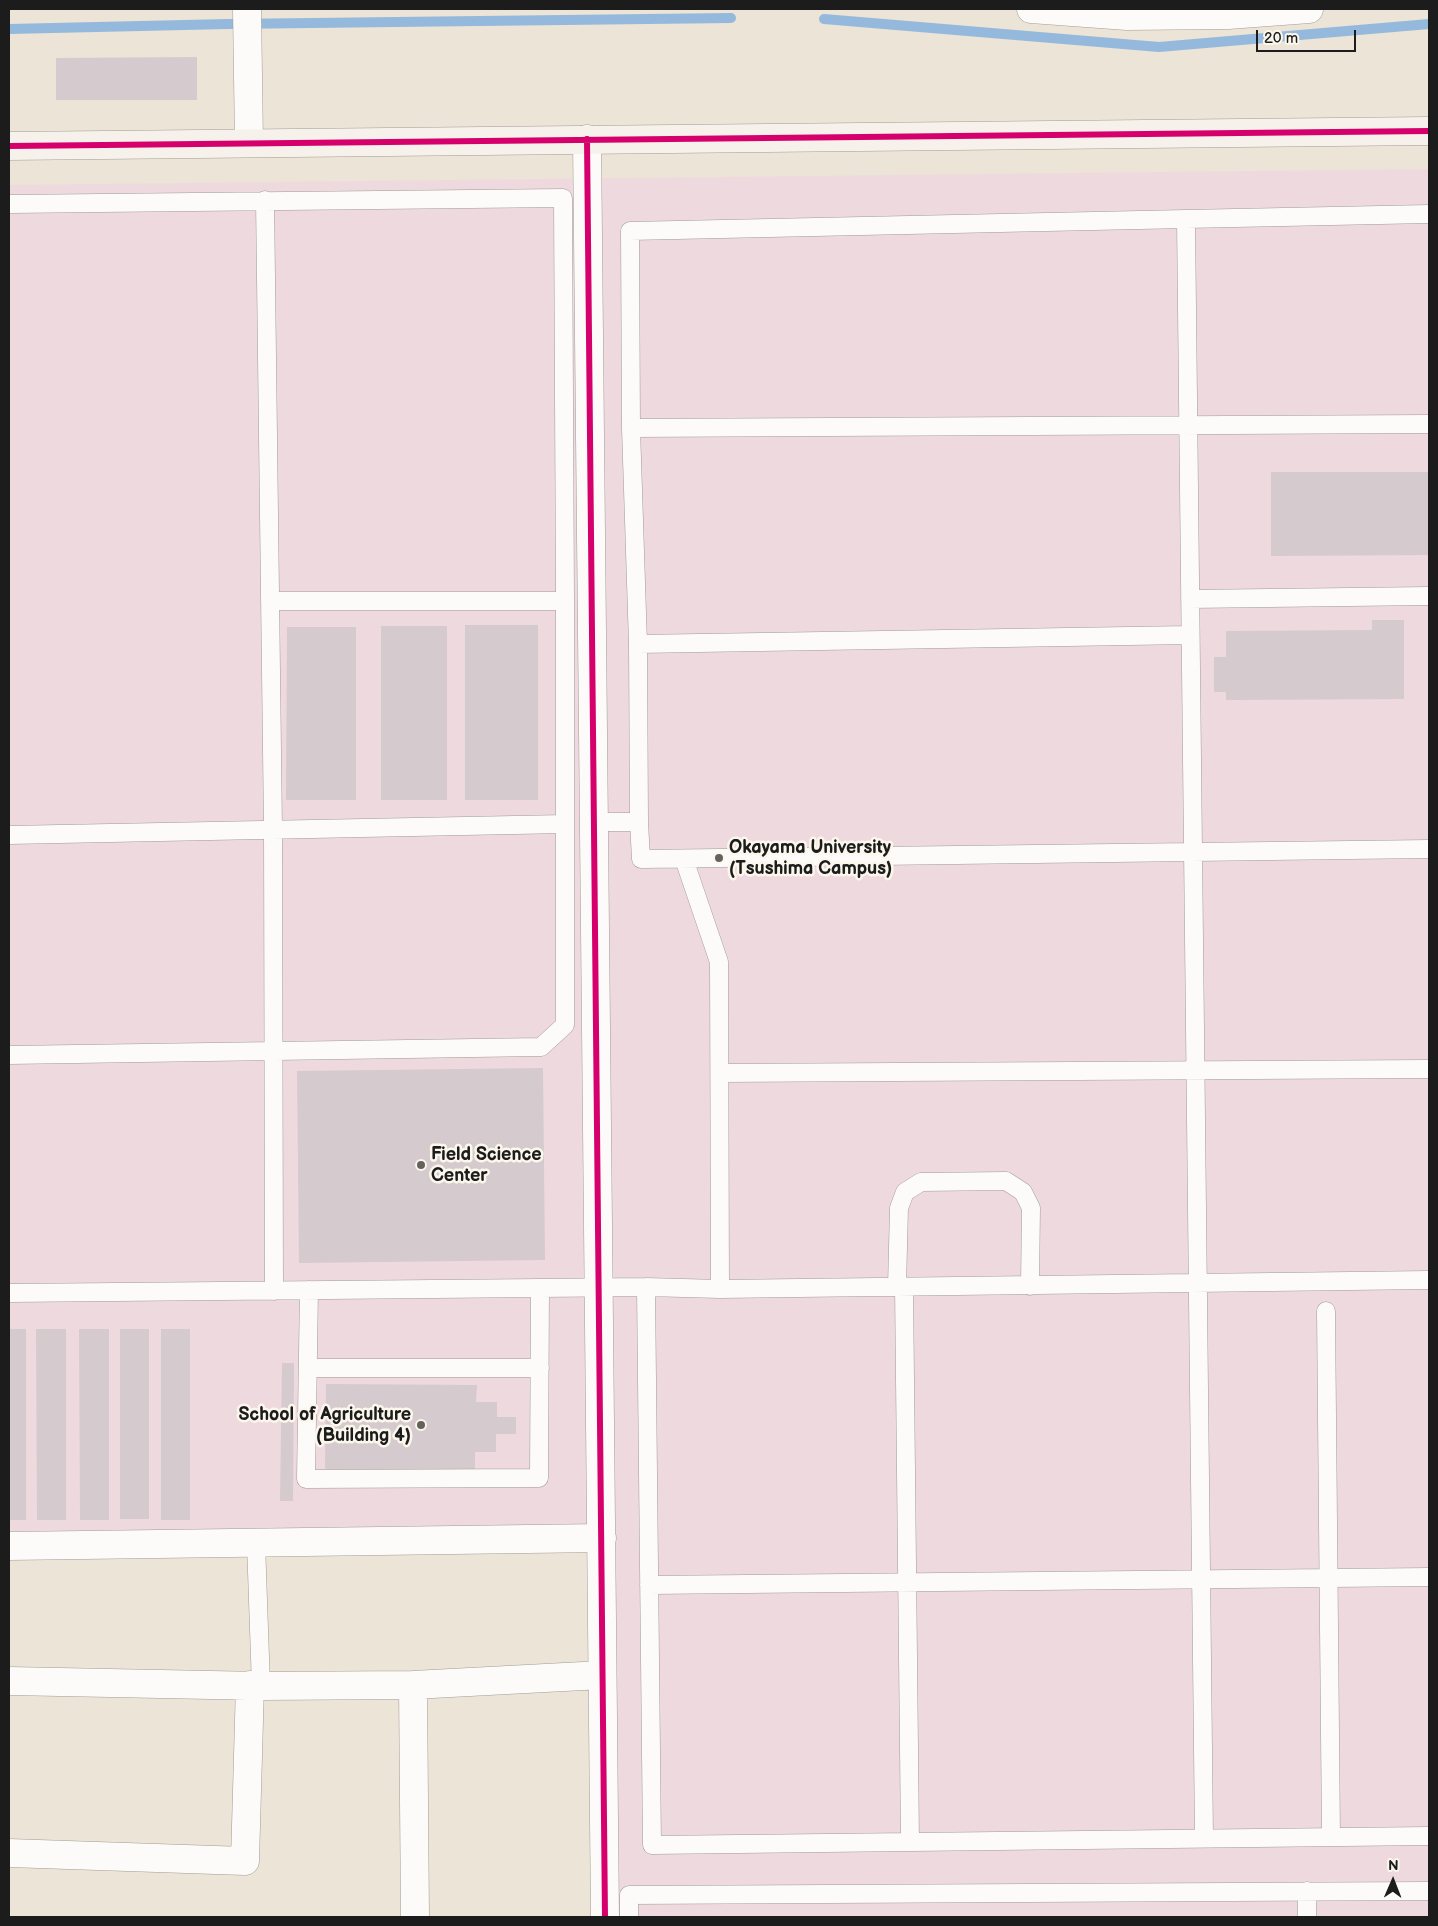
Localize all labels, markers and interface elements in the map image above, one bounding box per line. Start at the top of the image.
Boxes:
scale bar [1258,20,1358,52]
text: 20 m [1264,29,1298,48]
place label: Okayama University (Tsushima Campus) [729,837,892,880]
marker: Okayama University (Tsushima Campus) [713,852,725,864]
place label: Field Science Center [431,1144,542,1186]
marker: Field Science Center [415,1159,427,1171]
place label: School of Agriculture (Building 4) [238,1404,411,1446]
marker: School of Agriculture (Building 4) [415,1419,427,1431]
north arrow [1368,1856,1418,1906]
text: N [1388,1857,1399,1874]

